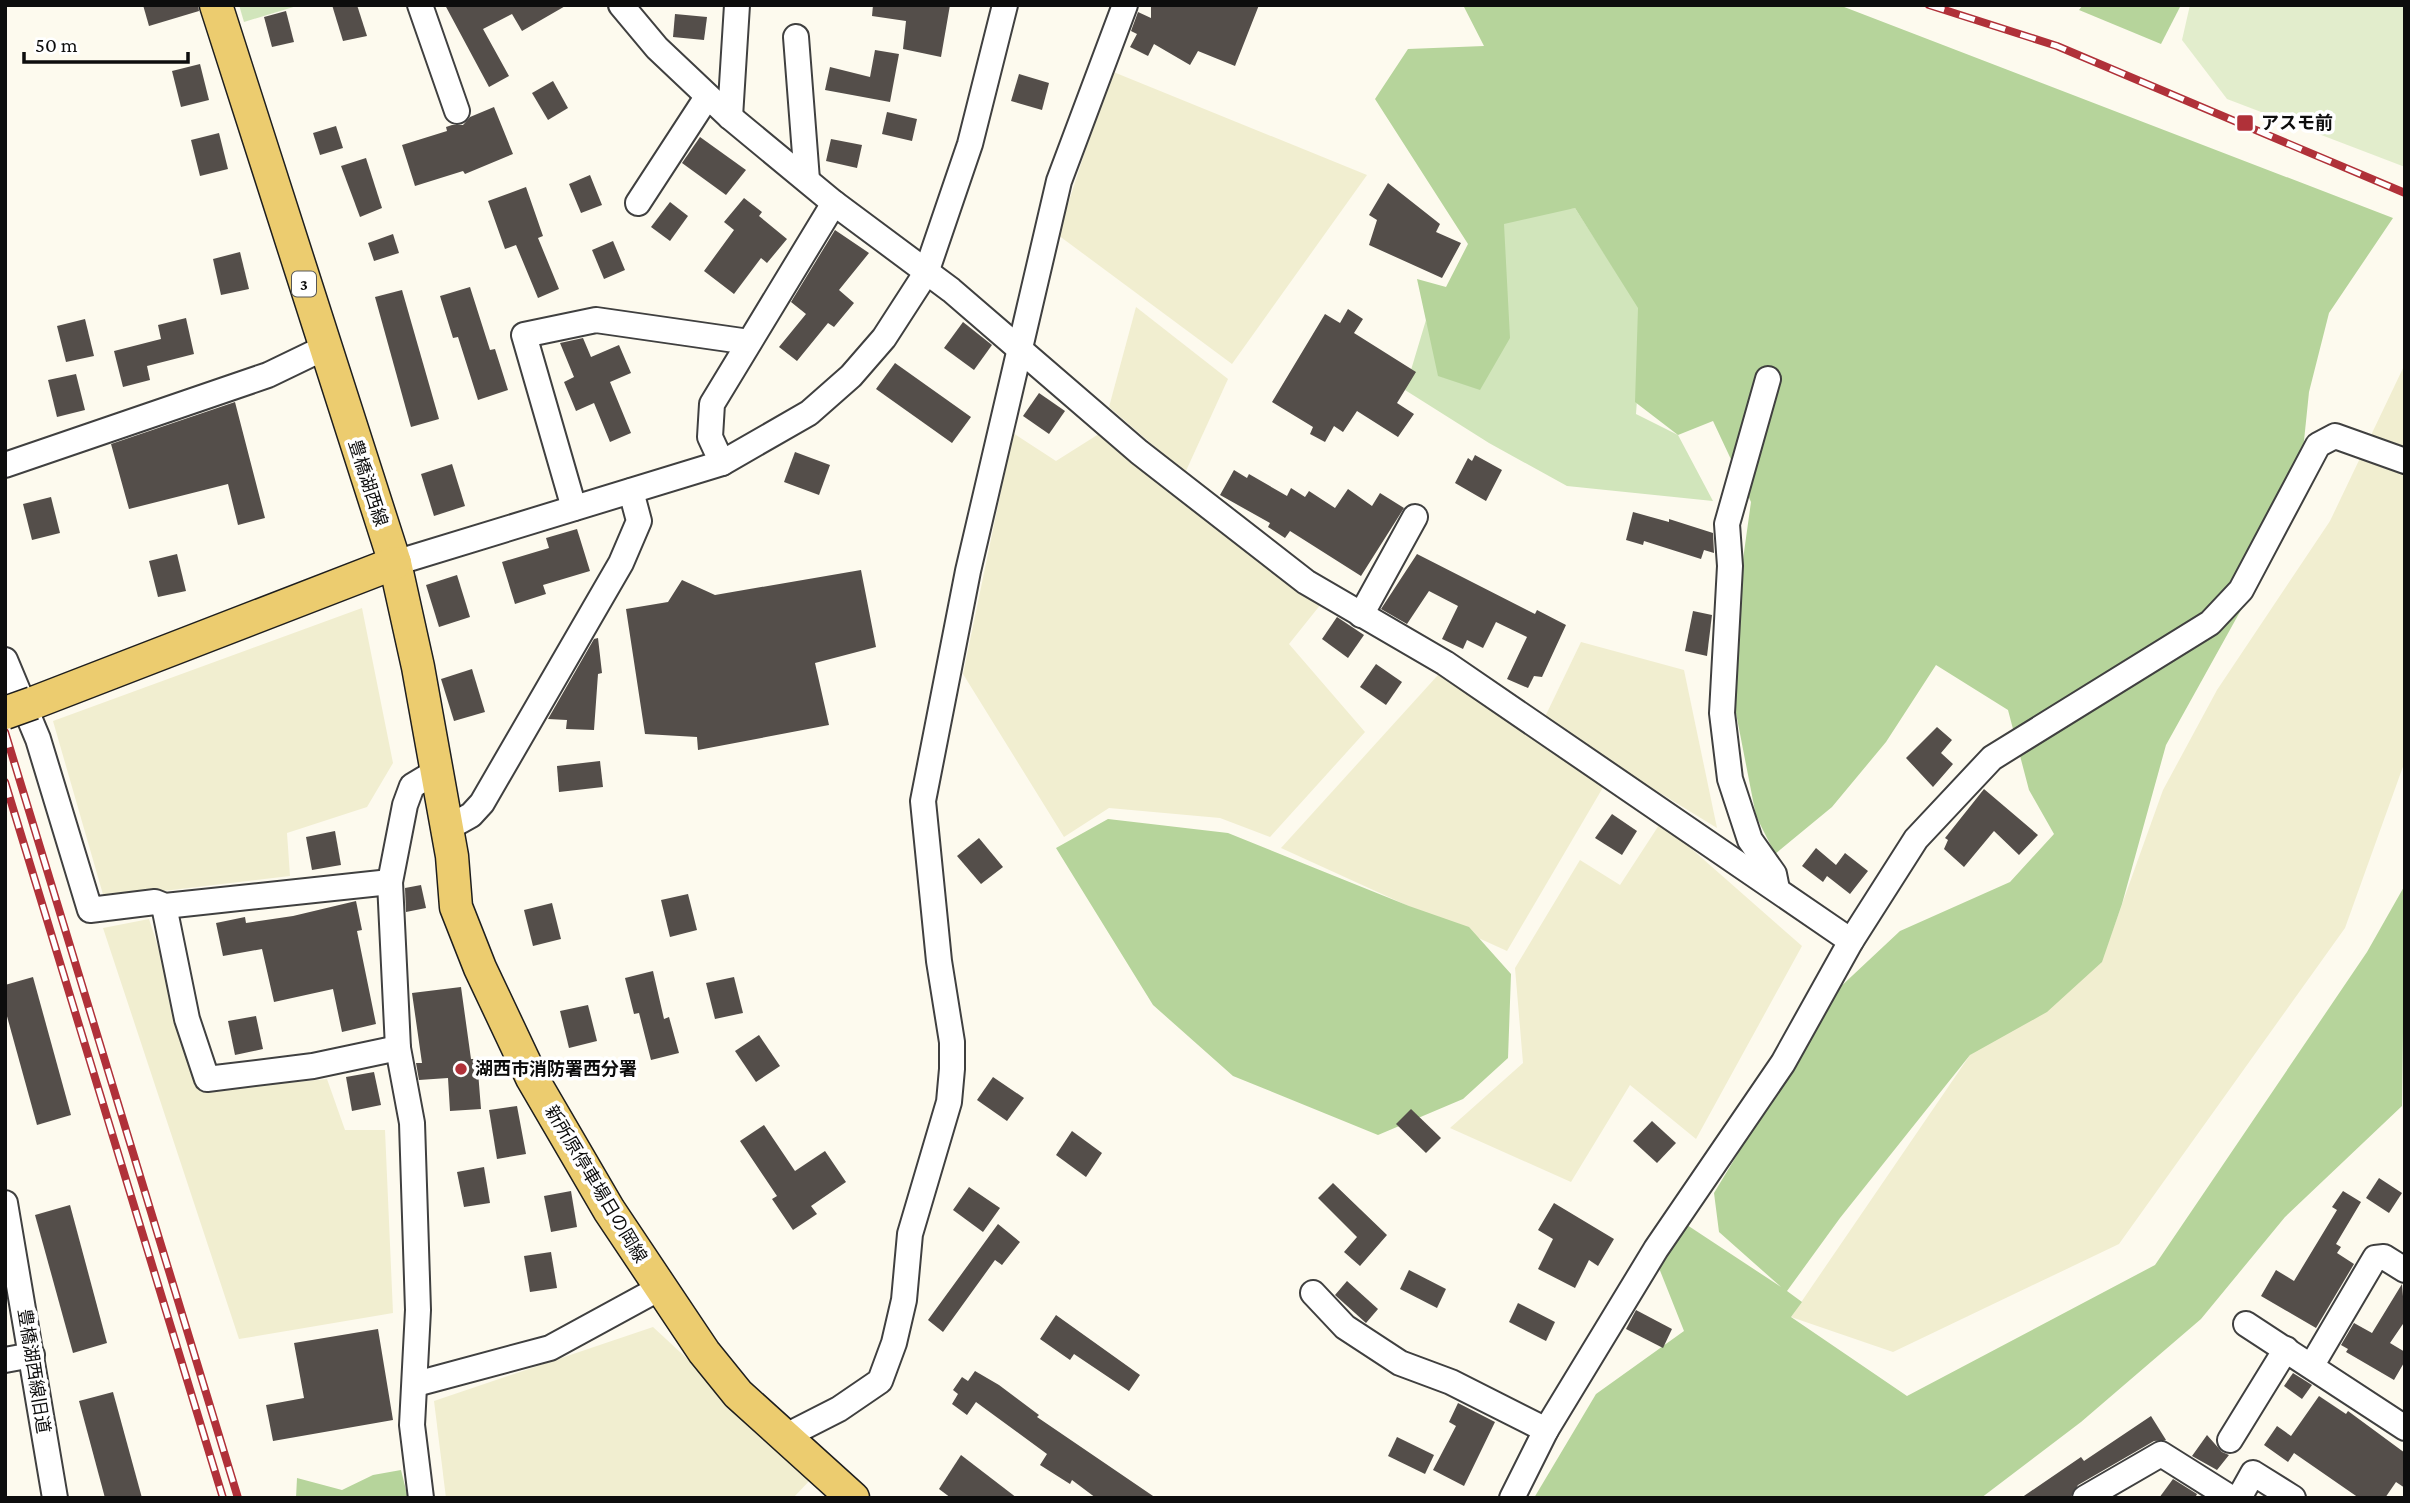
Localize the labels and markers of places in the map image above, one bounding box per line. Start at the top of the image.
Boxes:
marker: アスモ前 [2235,113,2255,133]
place label: アスモ前 [2261,113,2333,133]
place label: 湖西市消防署西分署 [475,1059,637,1079]
marker: 湖西市消防署西分署 [453,1061,469,1077]

